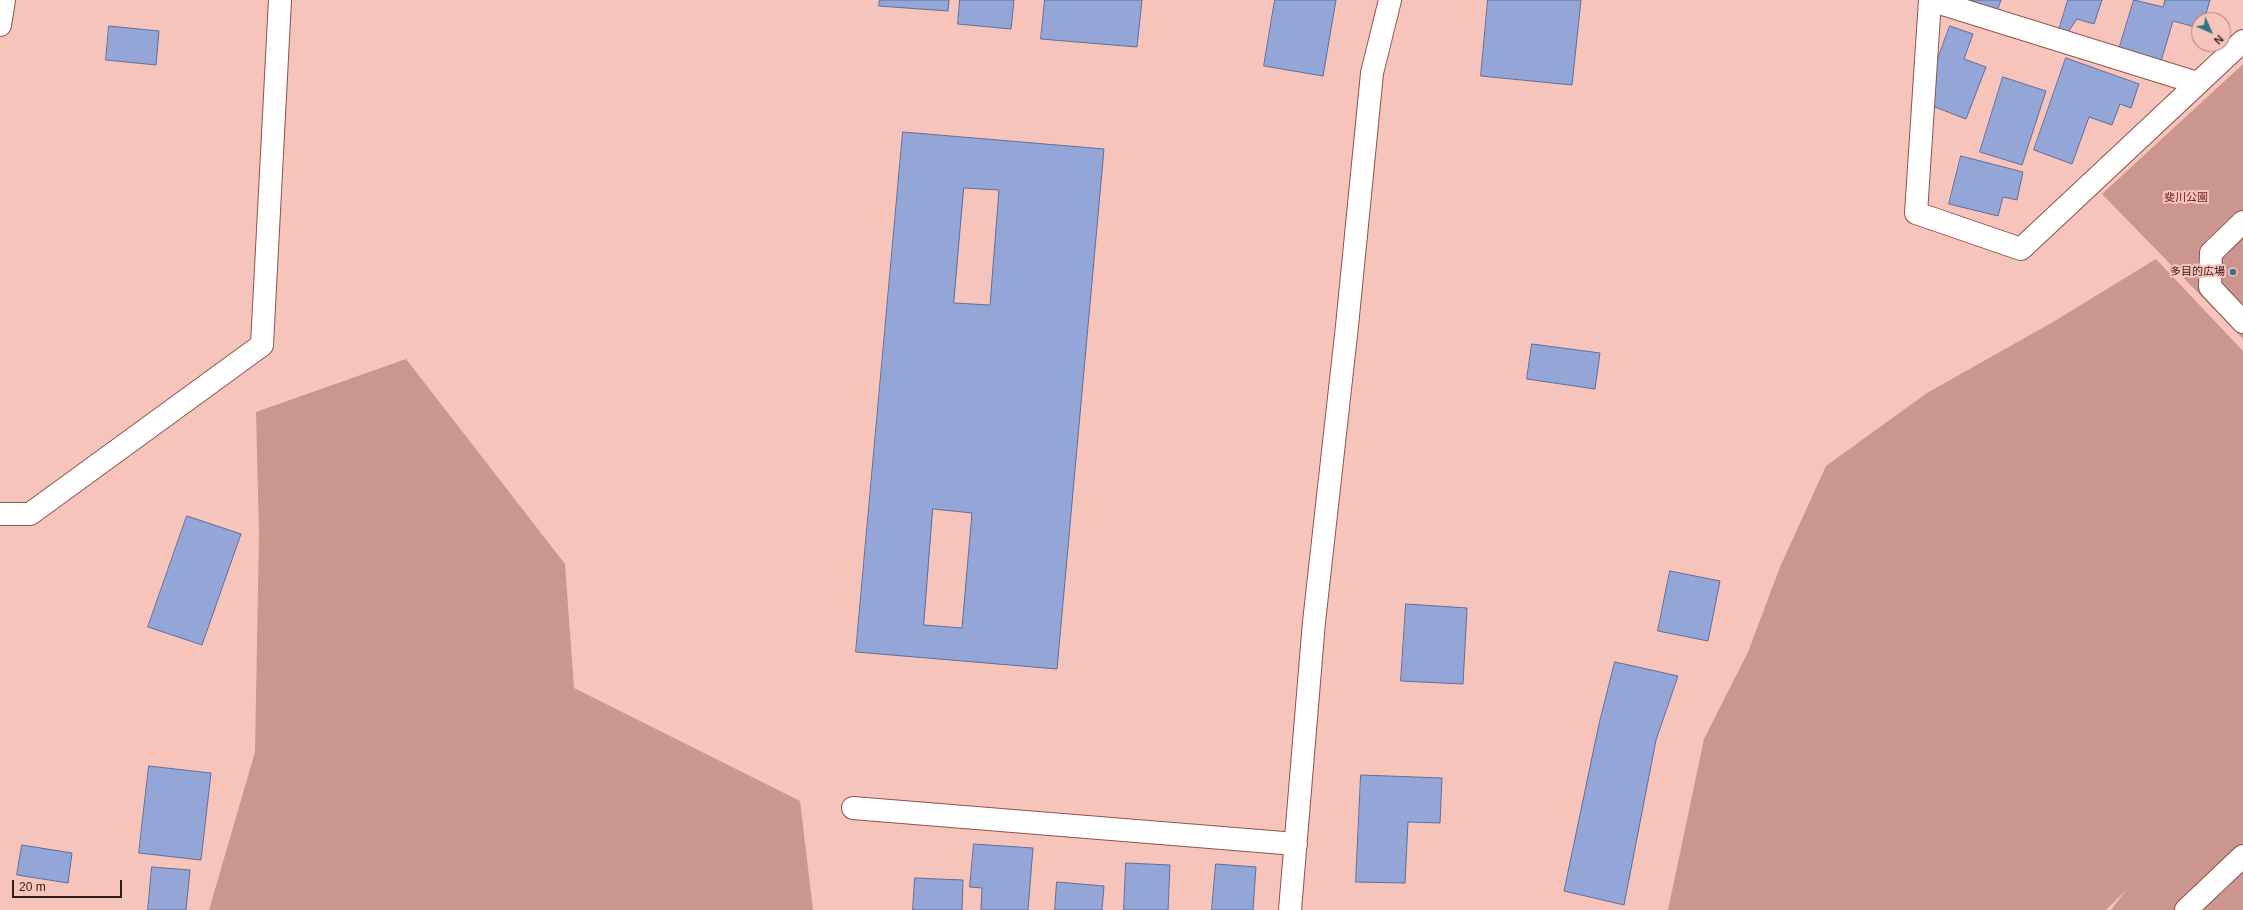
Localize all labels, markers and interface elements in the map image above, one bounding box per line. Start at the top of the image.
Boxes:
north arrow [2191,12,2231,52]
text: N [2212,33,2226,47]
park label: 斐川公園 [2164,191,2208,205]
place label: 多目的広場 [2170,265,2225,279]
marker: 多目的広場 [2228,267,2238,277]
scale bar [14,872,124,898]
text: 20 m [19,880,46,894]

